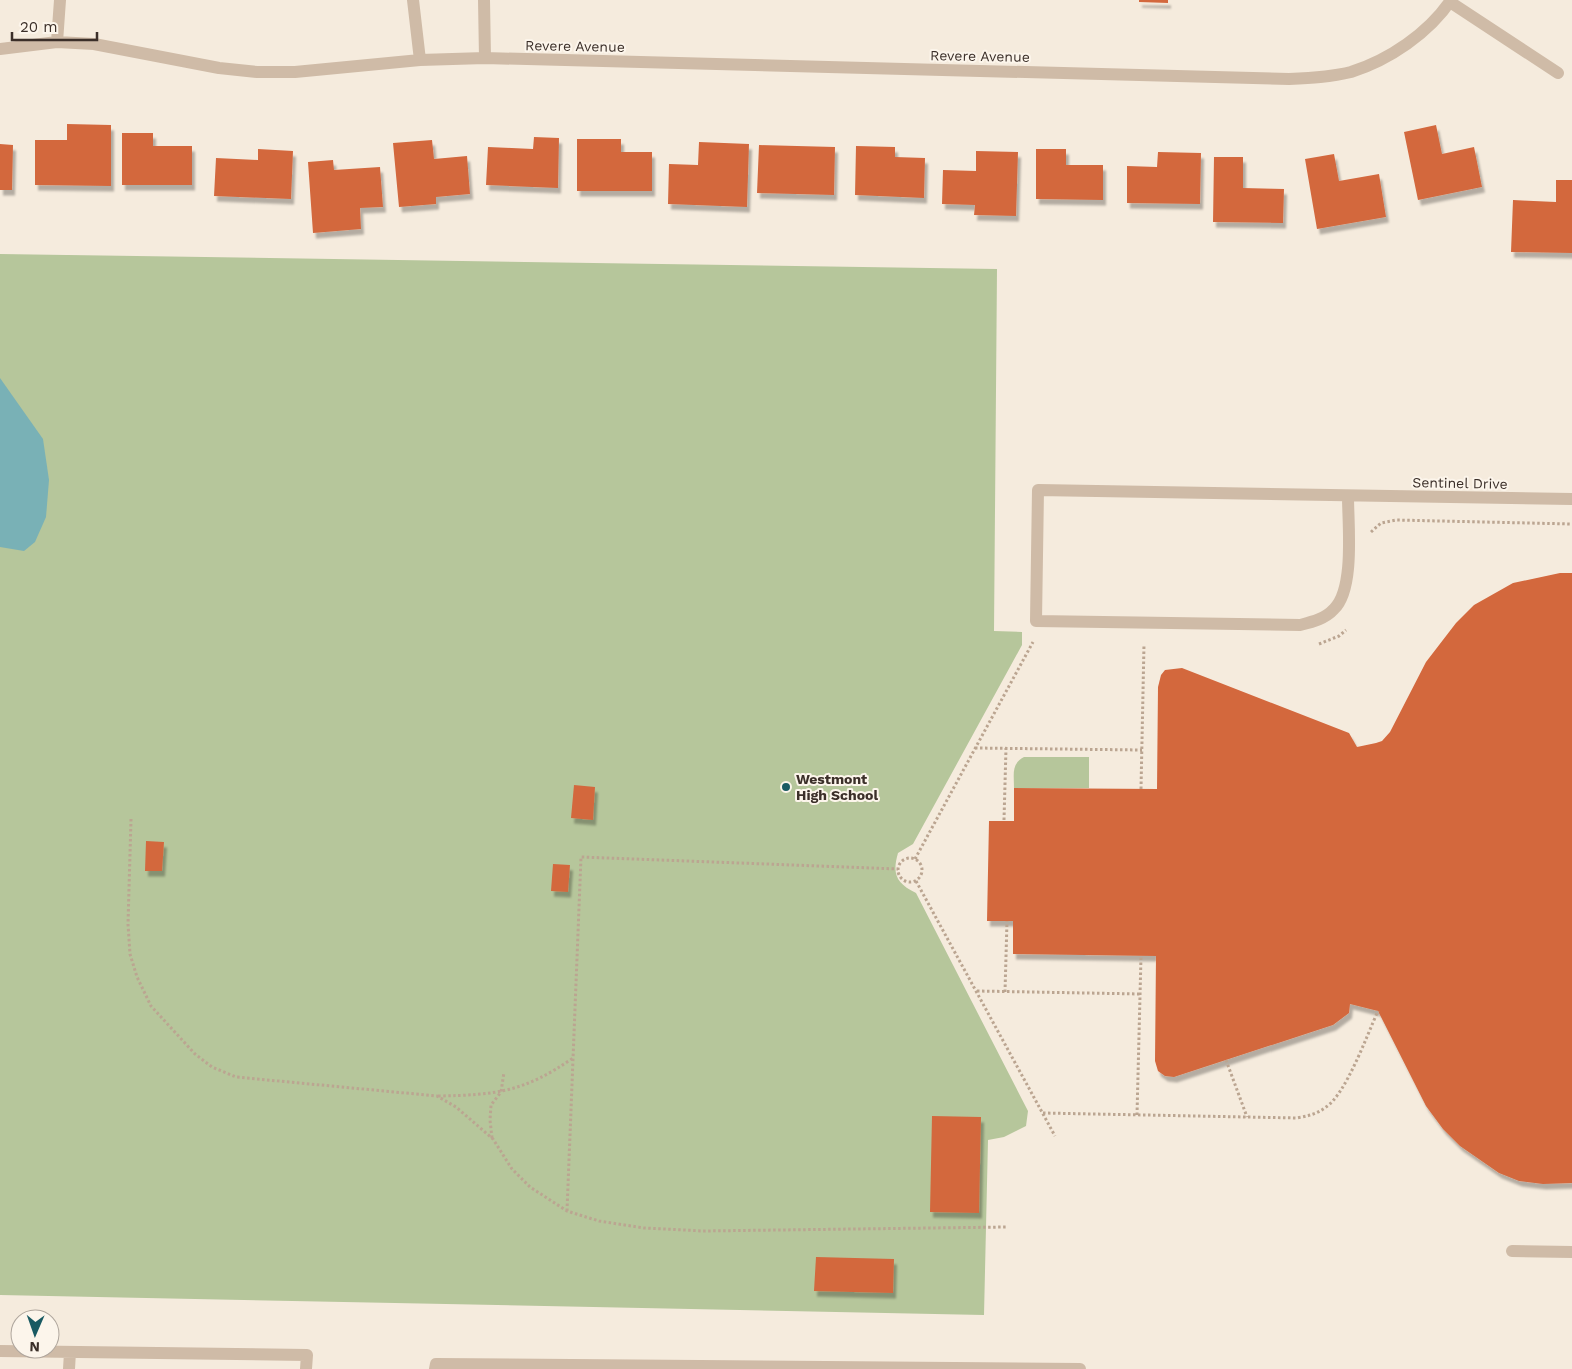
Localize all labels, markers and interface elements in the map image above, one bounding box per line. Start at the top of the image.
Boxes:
scale bar [12,10,98,42]
text: 20 m [20,18,58,36]
street label: Revere Avenue [525,37,625,55]
street label: Revere Avenue [930,47,1030,65]
street label: Sentinel Drive [1412,474,1508,492]
place label: Westmont High School [796,771,878,803]
marker: Westmont High School [780,781,792,793]
north arrow [10,1309,60,1359]
text: N [29,1339,40,1355]

